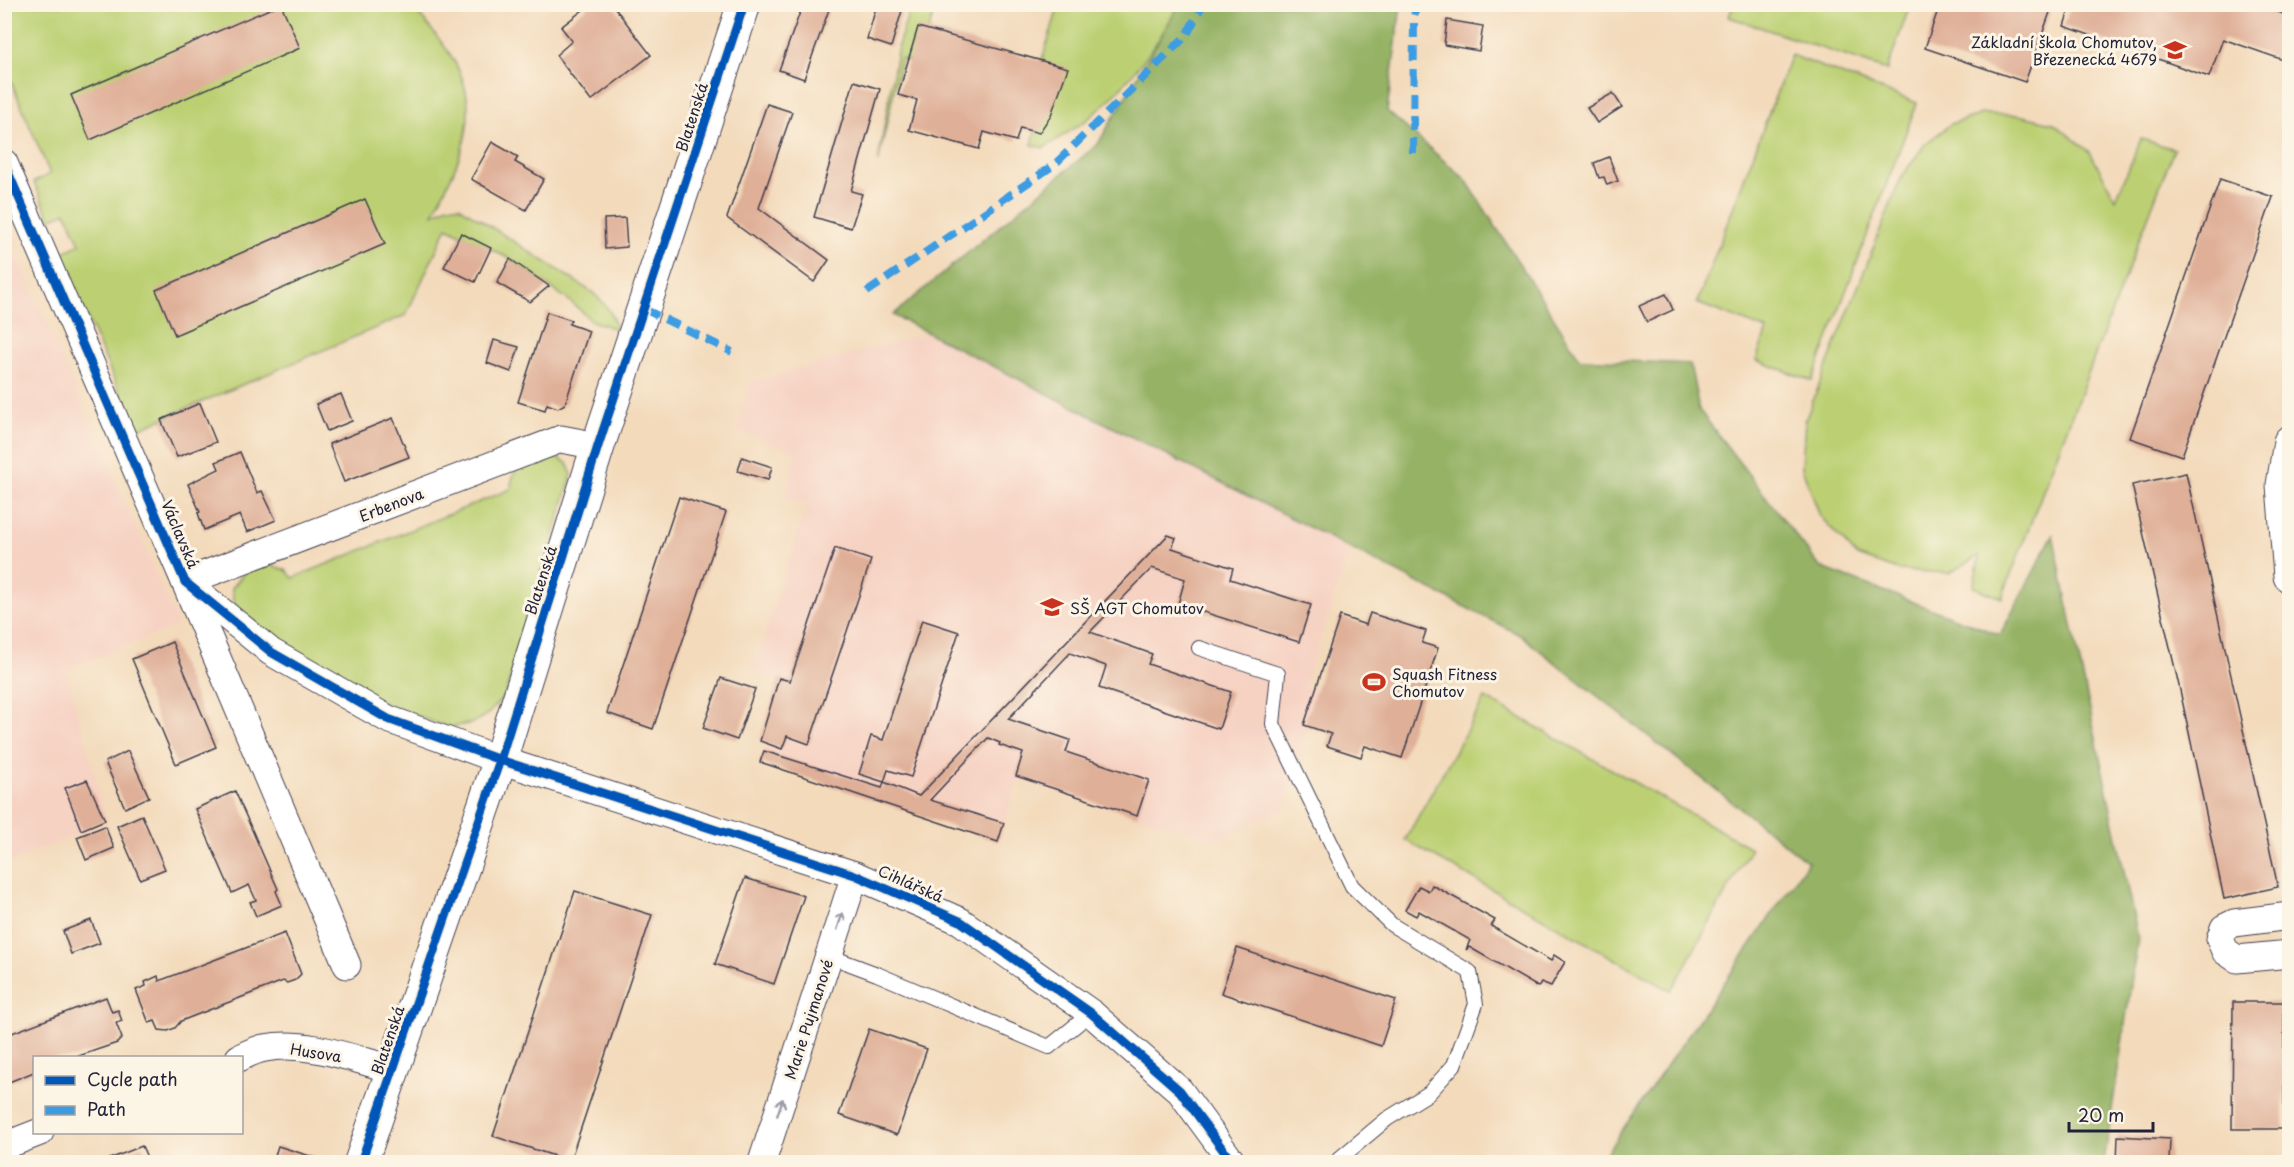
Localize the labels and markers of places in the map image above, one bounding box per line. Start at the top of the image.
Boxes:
place label: Základní škola Chomutov, Březenecká 4679 [1971,30,2157,70]
school or university icon: Základní škola Chomutov, Březenecká 4679 [2162,37,2188,63]
school or university icon: SŠ AGT Chomutov [1039,594,1065,620]
place label: SŠ AGT Chomutov [1070,596,1204,619]
place label: Squash Fitness Chomutov [1392,662,1497,702]
sports icon: Squash Fitness Chomutov [1361,669,1387,695]

